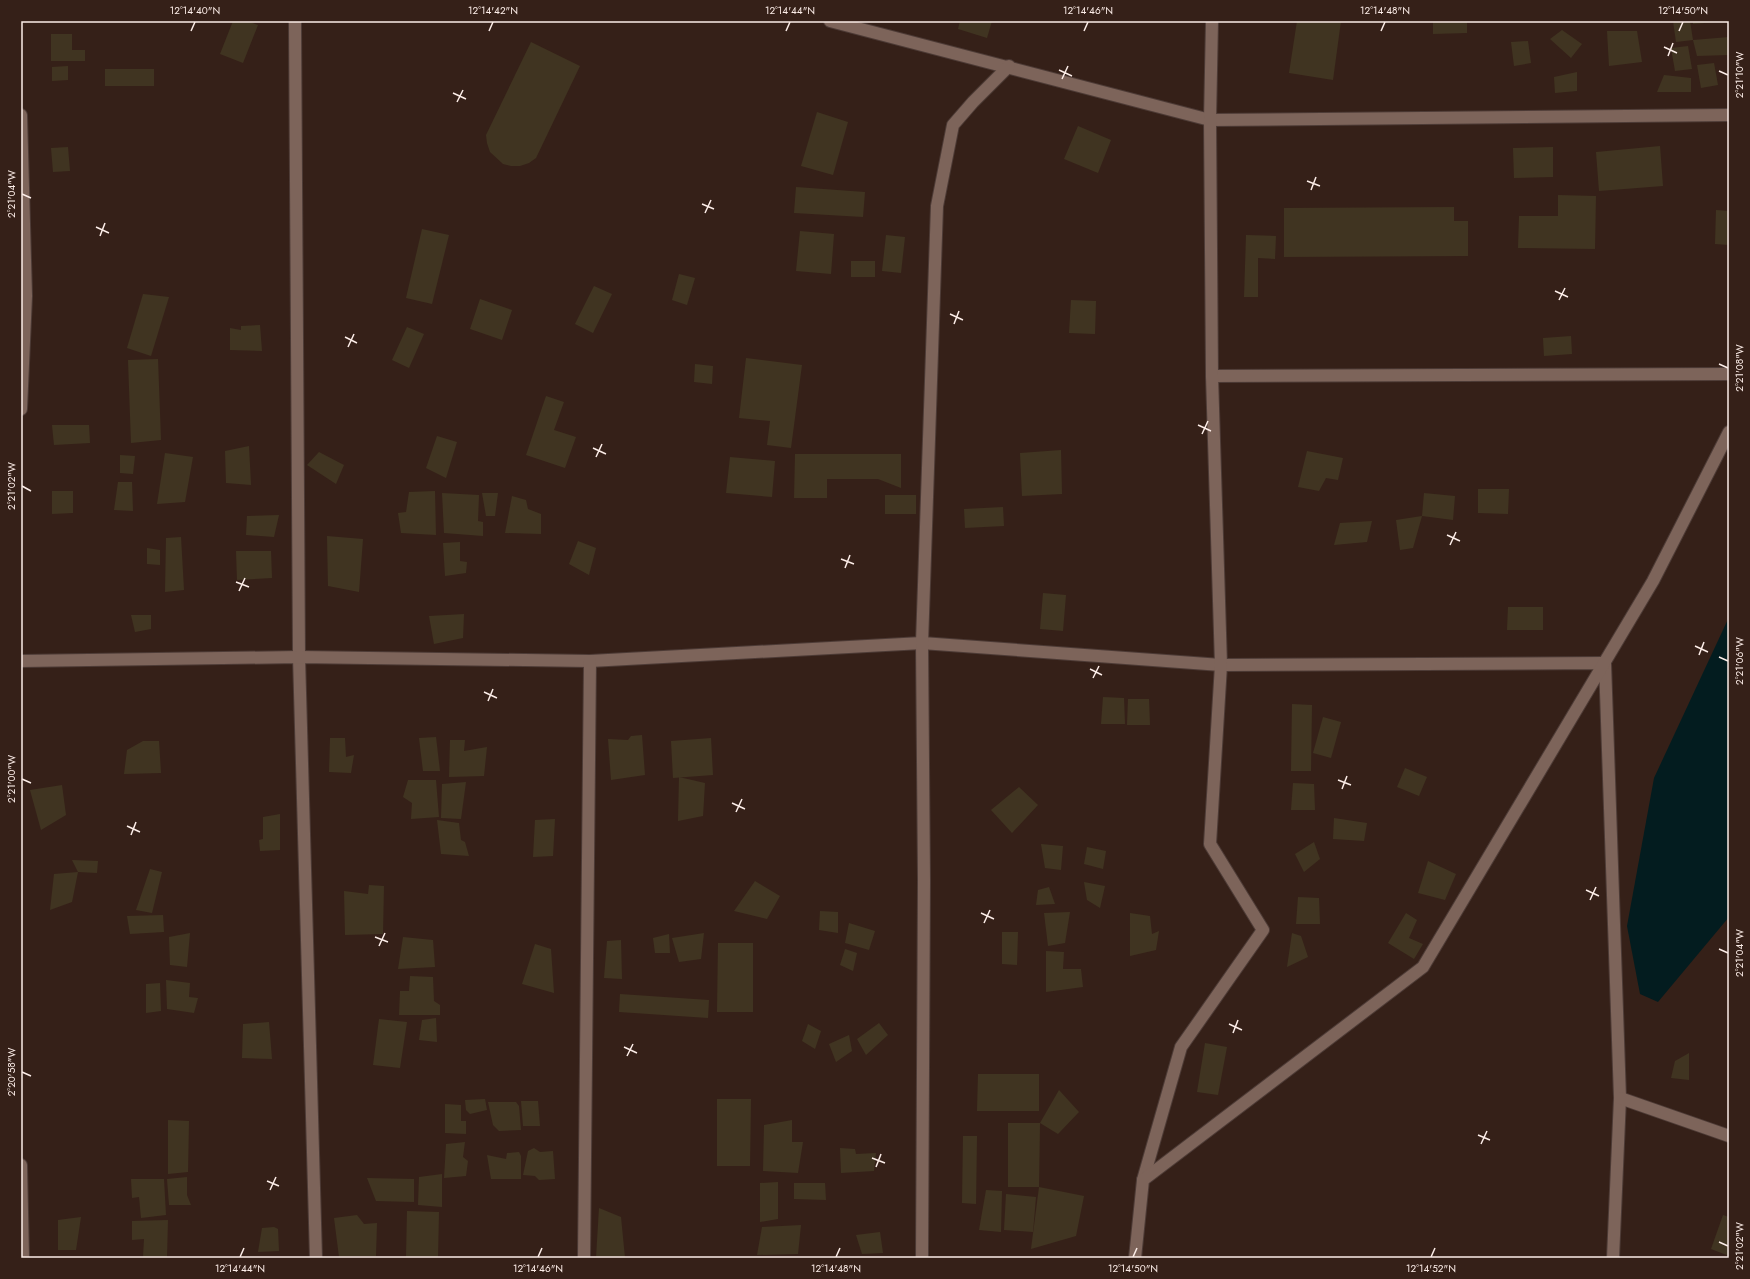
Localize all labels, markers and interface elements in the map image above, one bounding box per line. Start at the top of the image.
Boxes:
text: 12°14'40"N [170,3,220,18]
text: 12°14'42"N [468,3,518,18]
text: 12°14'44"N [765,3,815,18]
text: 12°14'46"N [1063,3,1113,18]
text: 12°14'48"N [1360,3,1410,18]
text: 12°14'50"N [1658,3,1708,18]
text: 2°21'10"W [1732,52,1747,98]
text: 2°21'04"W [4,170,19,218]
text: 2°21'08"W [1732,344,1747,392]
text: 2°21'02"W [4,462,19,510]
text: 2°21'06"W [1732,637,1747,685]
text: 2°21'00"W [4,755,19,803]
text: 2°21'04"W [1732,929,1747,977]
text: 2°20'58"W [4,1048,19,1096]
text: 2°21'02"W [1732,1222,1747,1270]
text: 12°14'44"N [215,1261,265,1276]
text: 12°14'46"N [513,1261,563,1276]
text: 12°14'48"N [811,1261,861,1276]
text: 12°14'50"N [1108,1261,1158,1276]
text: 12°14'52"N [1406,1261,1456,1276]

